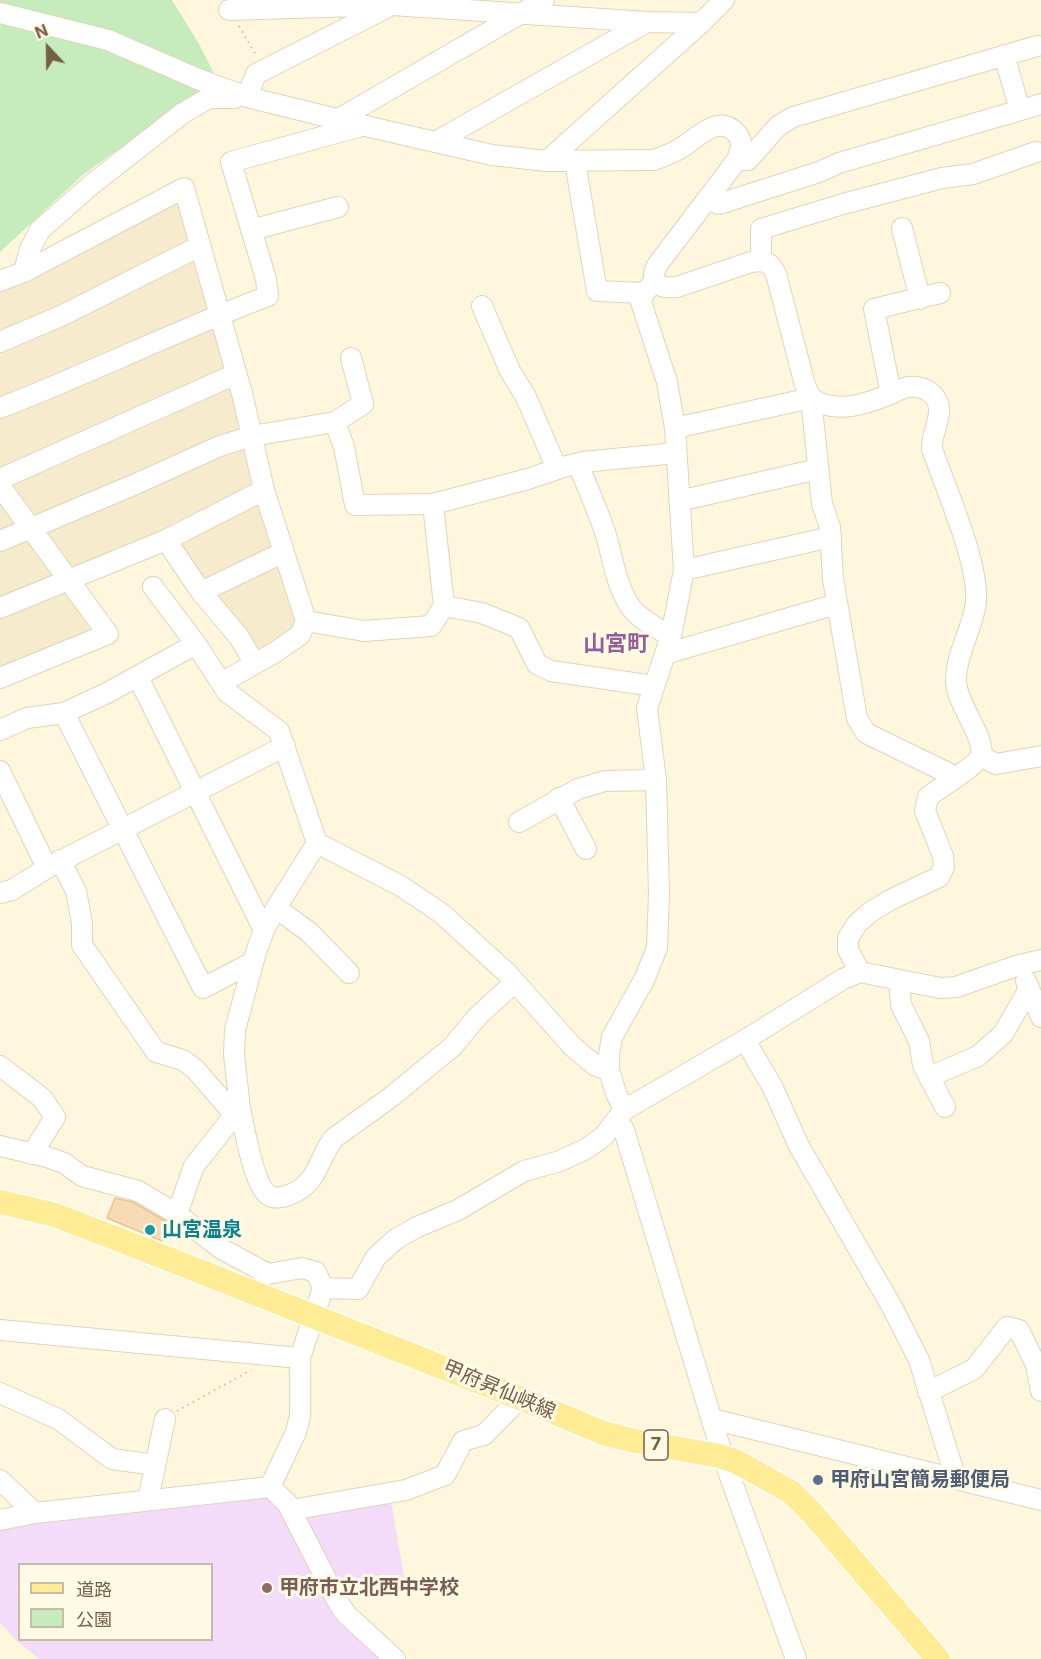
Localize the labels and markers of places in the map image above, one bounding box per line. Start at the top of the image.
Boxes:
place label: 山宮温泉 [162,1218,242,1242]
marker: 山宮温泉 [143,1223,157,1237]
place label: 甲府山宮簡易郵便局 [830,1468,1010,1492]
marker: 甲府山宮簡易郵便局 [811,1473,825,1487]
place label: 甲府市立北西中学校 [279,1576,459,1600]
marker: 甲府市立北西中学校 [260,1581,274,1595]

